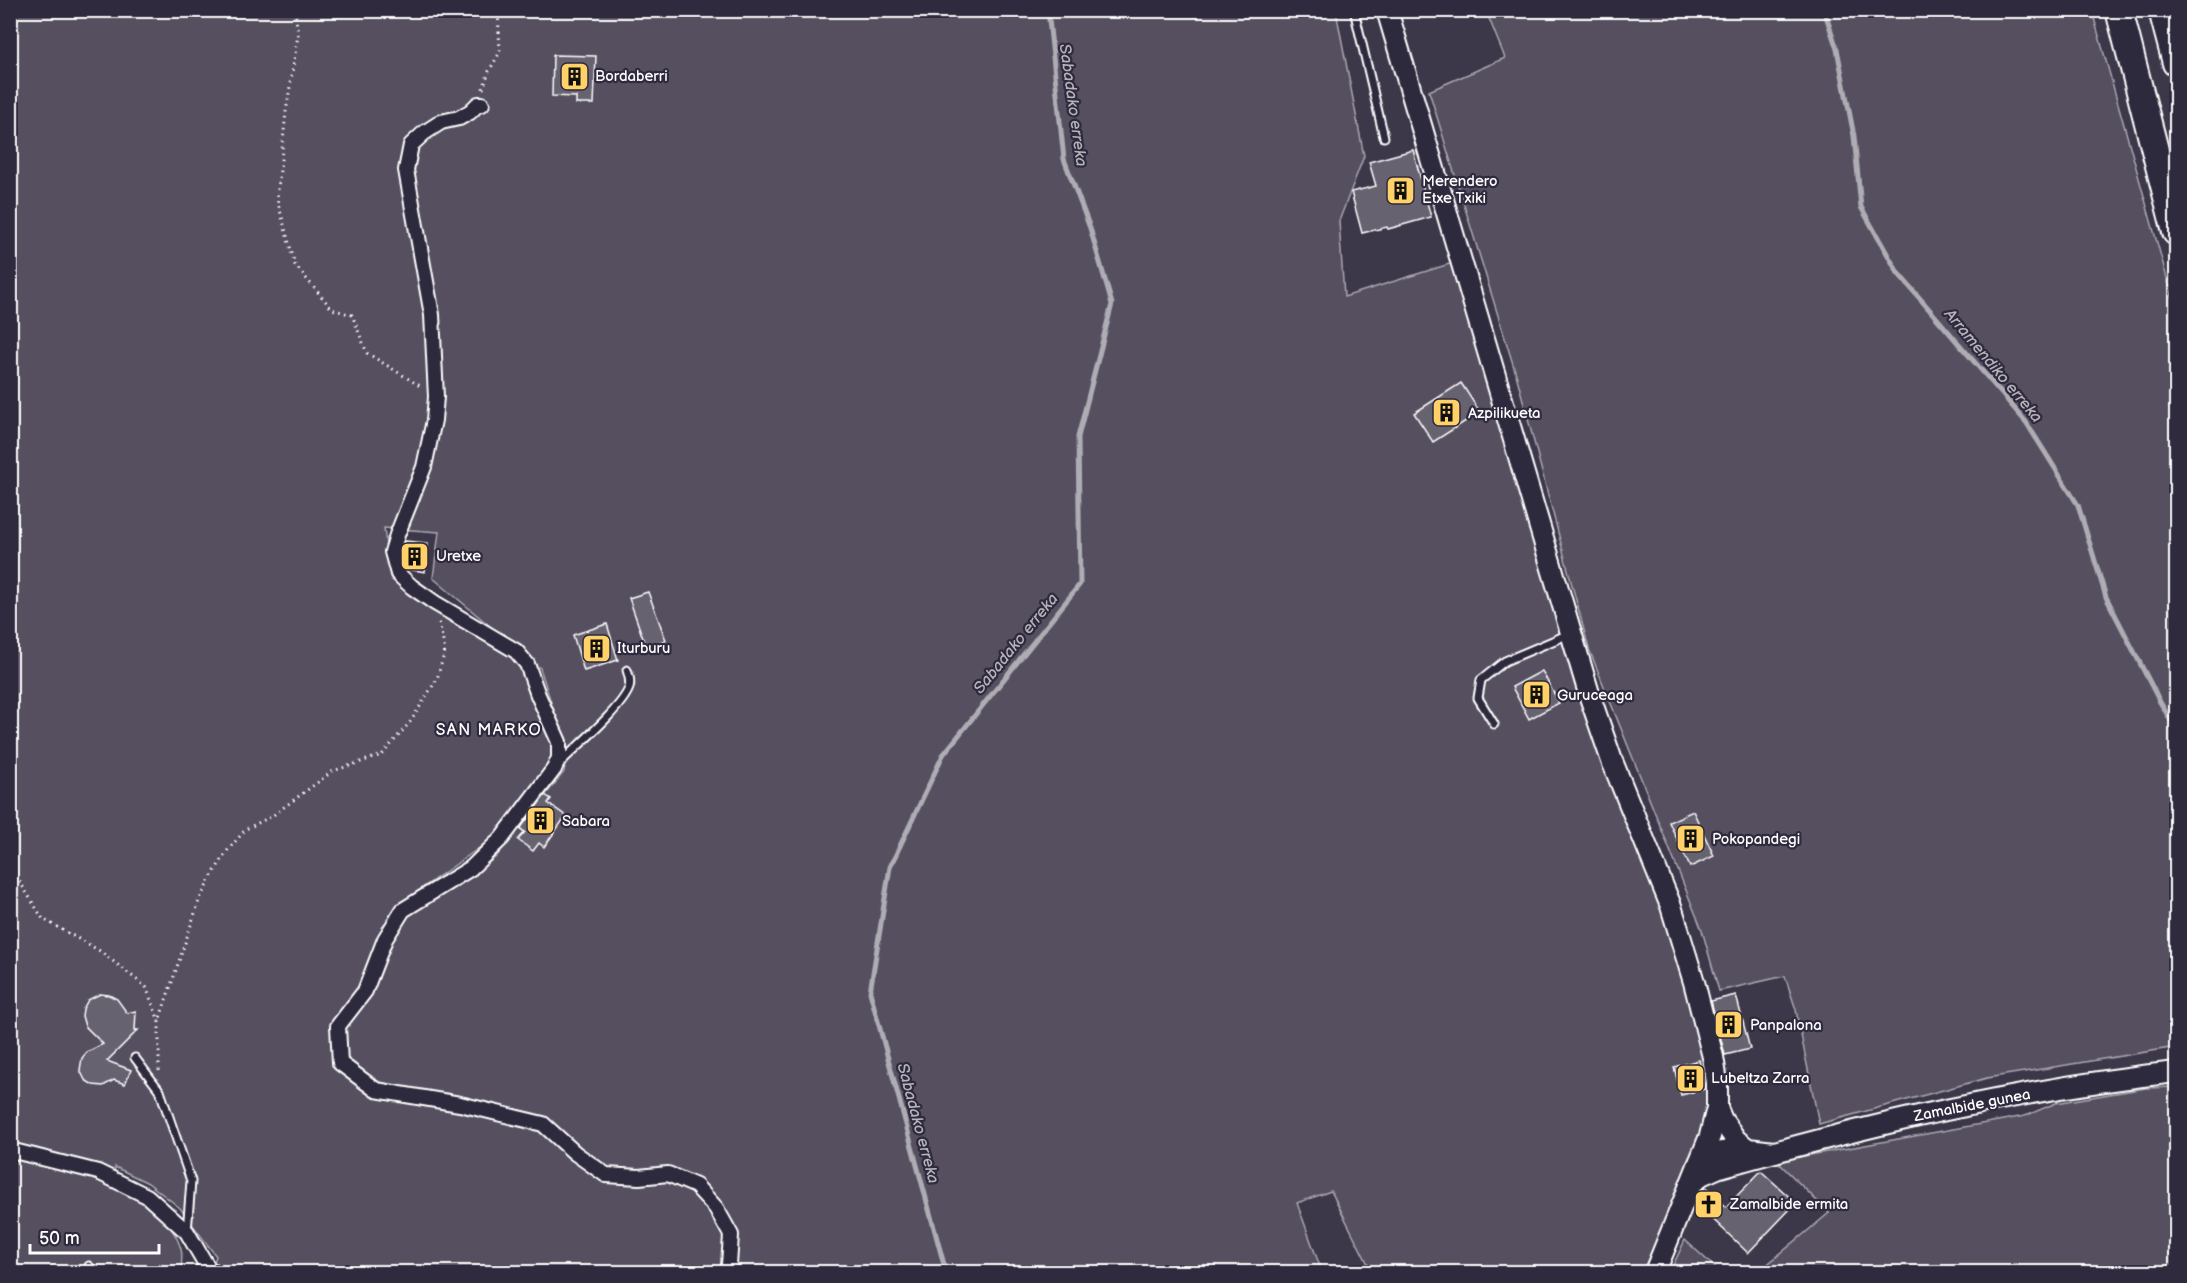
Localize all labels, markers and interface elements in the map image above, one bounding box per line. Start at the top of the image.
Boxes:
water label: Sabadako erreka [1055,43,1091,168]
building icon: Bordaberri [558,60,590,92]
place label: Bordaberri [595,67,668,86]
place label: Merendero Etxe Txiki [1422,172,1497,208]
building icon: Merendero Etxe Txiki [1385,174,1417,206]
water label: Arramendiko erreka [1939,305,2046,427]
building icon: Azpilikueta [1431,397,1463,429]
place label: Azpilikueta [1468,404,1541,423]
building icon: Uretxe [399,540,431,572]
place label: Uretxe [436,547,481,566]
water label: Sabadako erreka [970,590,1062,698]
building icon: Iturburu [580,632,612,664]
place label: Iturburu [617,639,670,658]
building icon: Guruceaga [1520,679,1552,711]
place label: Guruceaga [1557,686,1633,705]
district label: SAN MARKO [436,721,542,740]
building icon: Sabara [525,805,557,837]
place label: Sabara [562,812,610,831]
building icon: Pokopandegi [1675,823,1707,855]
place label: Pokopandegi [1712,830,1800,849]
building icon: Panpalona [1713,1009,1745,1041]
place label: Panpalona [1750,1016,1822,1035]
water label: Sabadako erreka [892,1061,943,1186]
building icon: Lubeltza Zarra [1674,1062,1706,1094]
place label: Lubeltza Zarra [1711,1069,1810,1088]
street label: Zamalbide gunea [1911,1085,2032,1126]
church icon: Zamalbide ermita [1693,1188,1725,1220]
place label: Zamalbide ermita [1729,1195,1848,1214]
scale bar [30,1217,159,1255]
text: 50 m [39,1228,80,1249]

